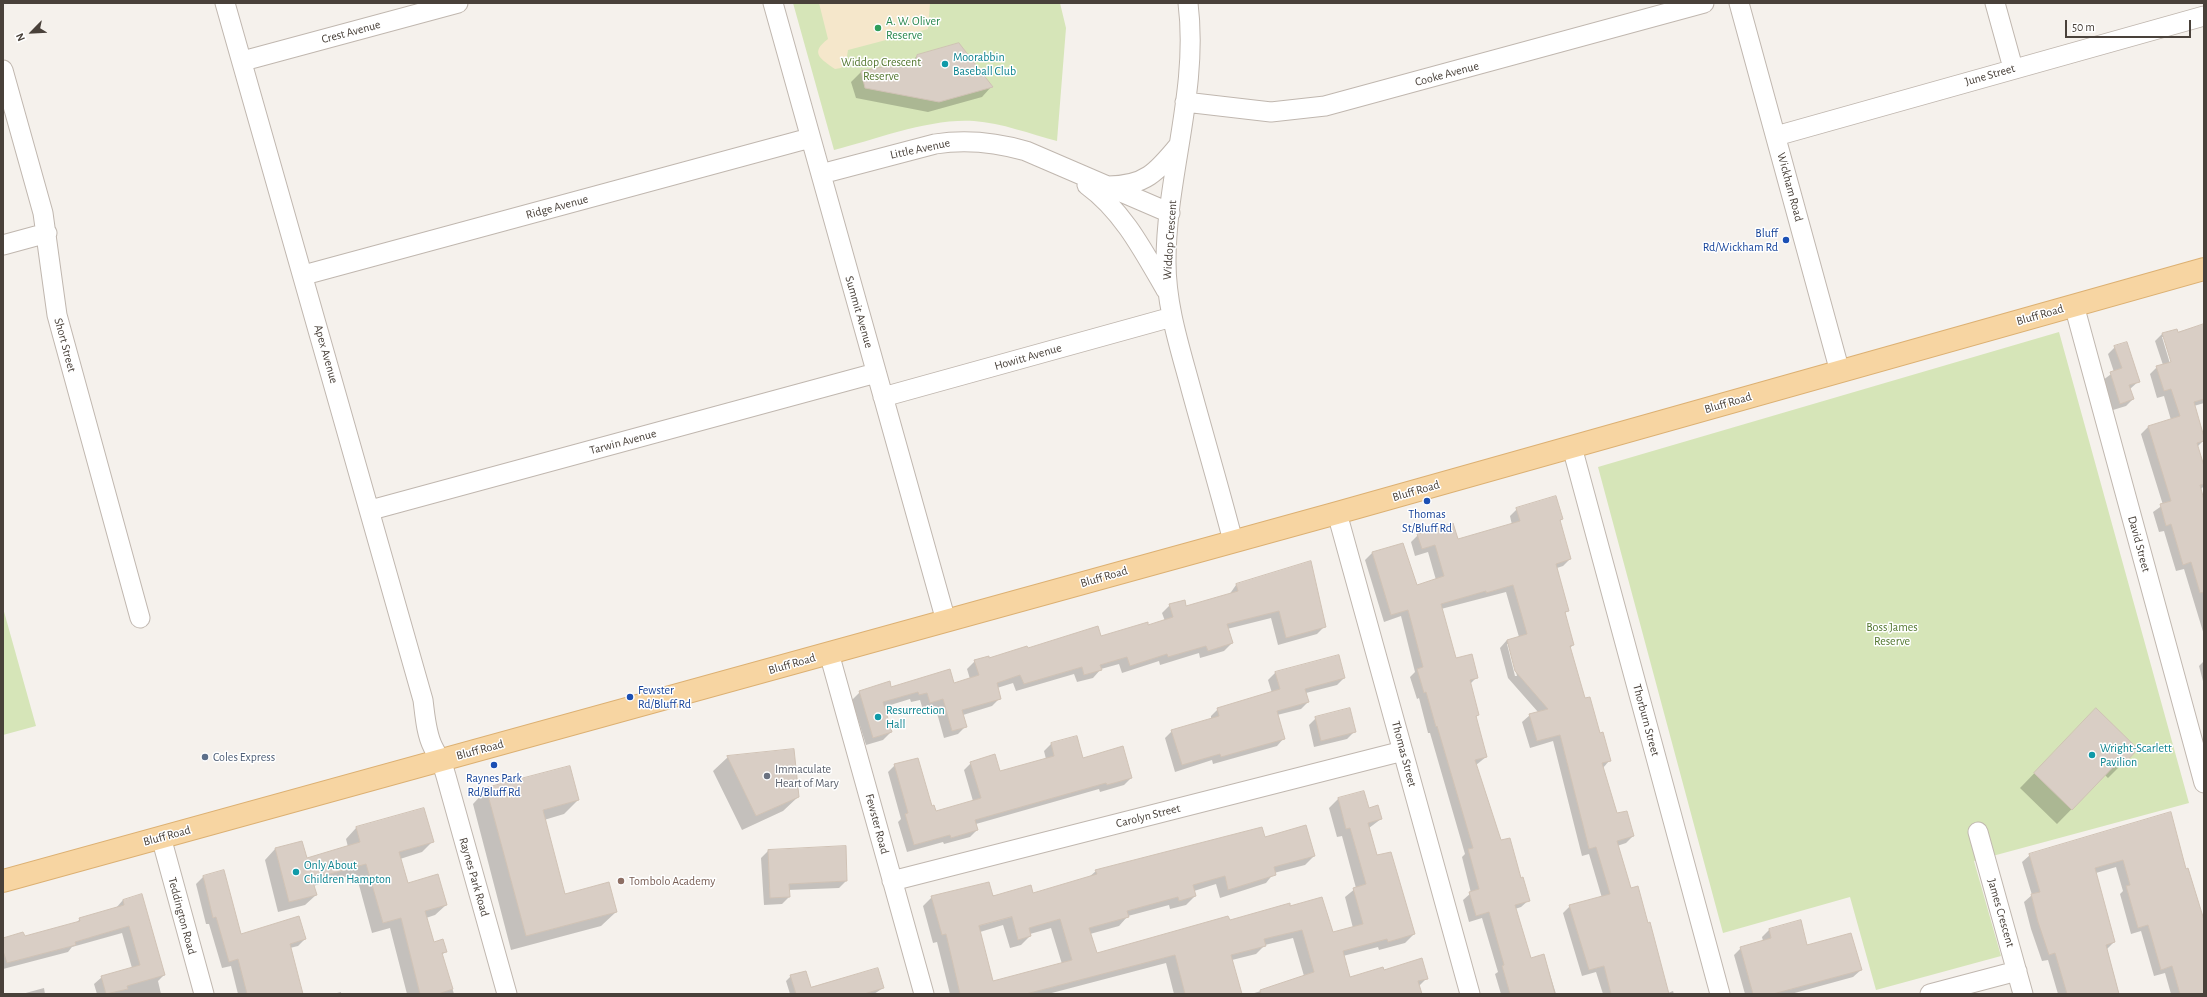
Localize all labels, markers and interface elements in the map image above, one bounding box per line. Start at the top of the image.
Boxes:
north arrow [12,12,52,52]
scale bar [2067,12,2193,38]
place label: A. W. Oliver Reserve [886,14,940,42]
street label: Crest Avenue [320,17,382,47]
text: 50 m [2072,21,2095,33]
marker: A. W. Oliver Reserve [873,23,883,33]
text: N [14,31,27,43]
place label: Moorabbin Baseball Club [953,50,1016,78]
park label: Widdop Crescent Reserve [841,55,921,83]
marker: Moorabbin Baseball Club [940,59,950,69]
street label: Cooke Avenue [1413,59,1481,89]
street label: June Street [1963,61,2017,89]
street label: Little Avenue [889,136,951,162]
street label: Wickham Road [1774,151,1806,223]
street label: Ridge Avenue [524,192,590,222]
street label: Widdop Crescent [1160,200,1180,280]
place label: Bluff Rd/Wickham Rd [1703,226,1778,254]
marker: Bluff Rd/Wickham Rd [1781,235,1791,245]
street label: Summit Avenue [842,274,876,350]
street label: Bluff Road [2015,301,2065,329]
street label: Short Street [51,316,79,374]
street label: Apex Avenue [311,323,341,385]
street label: Howitt Avenue [993,341,1063,373]
street label: Bluff Road [1703,389,1753,417]
street label: Tarwin Avenue [588,426,658,458]
street label: Bluff Road [1391,477,1441,505]
marker: Thomas St/Bluff Rd [1422,496,1432,506]
place label: Thomas St/Bluff Rd [1402,507,1452,535]
street label: David Street [2125,514,2153,574]
street label: Bluff Road [1079,563,1129,591]
park label: Boss James Reserve [1866,620,1918,648]
street label: Bluff Road [767,650,817,678]
street label: Thorburn Street [1629,682,1663,758]
place label: Fewster Rd/Bluff Rd [638,683,691,711]
marker: Fewster Rd/Bluff Rd [625,692,635,702]
place label: Resurrection Hall [886,703,945,731]
marker: Resurrection Hall [873,712,883,722]
street label: Thomas Street [1388,719,1420,789]
street label: Bluff Road [455,737,505,763]
place label: Wright-Scarlett Pavilion [2100,741,2172,769]
place label: Coles Express [213,750,275,764]
marker: Wright-Scarlett Pavilion [2087,750,2097,760]
marker: Coles Express [200,752,210,762]
marker: Raynes Park Rd/Bluff Rd [489,760,499,770]
place label: Immaculate Heart of Mary [775,762,839,790]
place label: Raynes Park Rd/Bluff Rd [466,771,522,799]
marker: Immaculate Heart of Mary [762,771,772,781]
street label: Fewster Road [862,792,892,856]
street label: Carolyn Street [1114,801,1182,831]
street label: Bluff Road [142,823,192,849]
street label: Raynes Park Road [456,836,492,918]
place label: Only About Children Hampton [304,858,391,886]
marker: Only About Children Hampton [291,867,301,877]
place label: Tombolo Academy [629,874,715,888]
street label: Teddington Road [165,876,199,956]
marker: Tombolo Academy [616,876,626,886]
street label: James Crescent [1984,877,2018,949]

